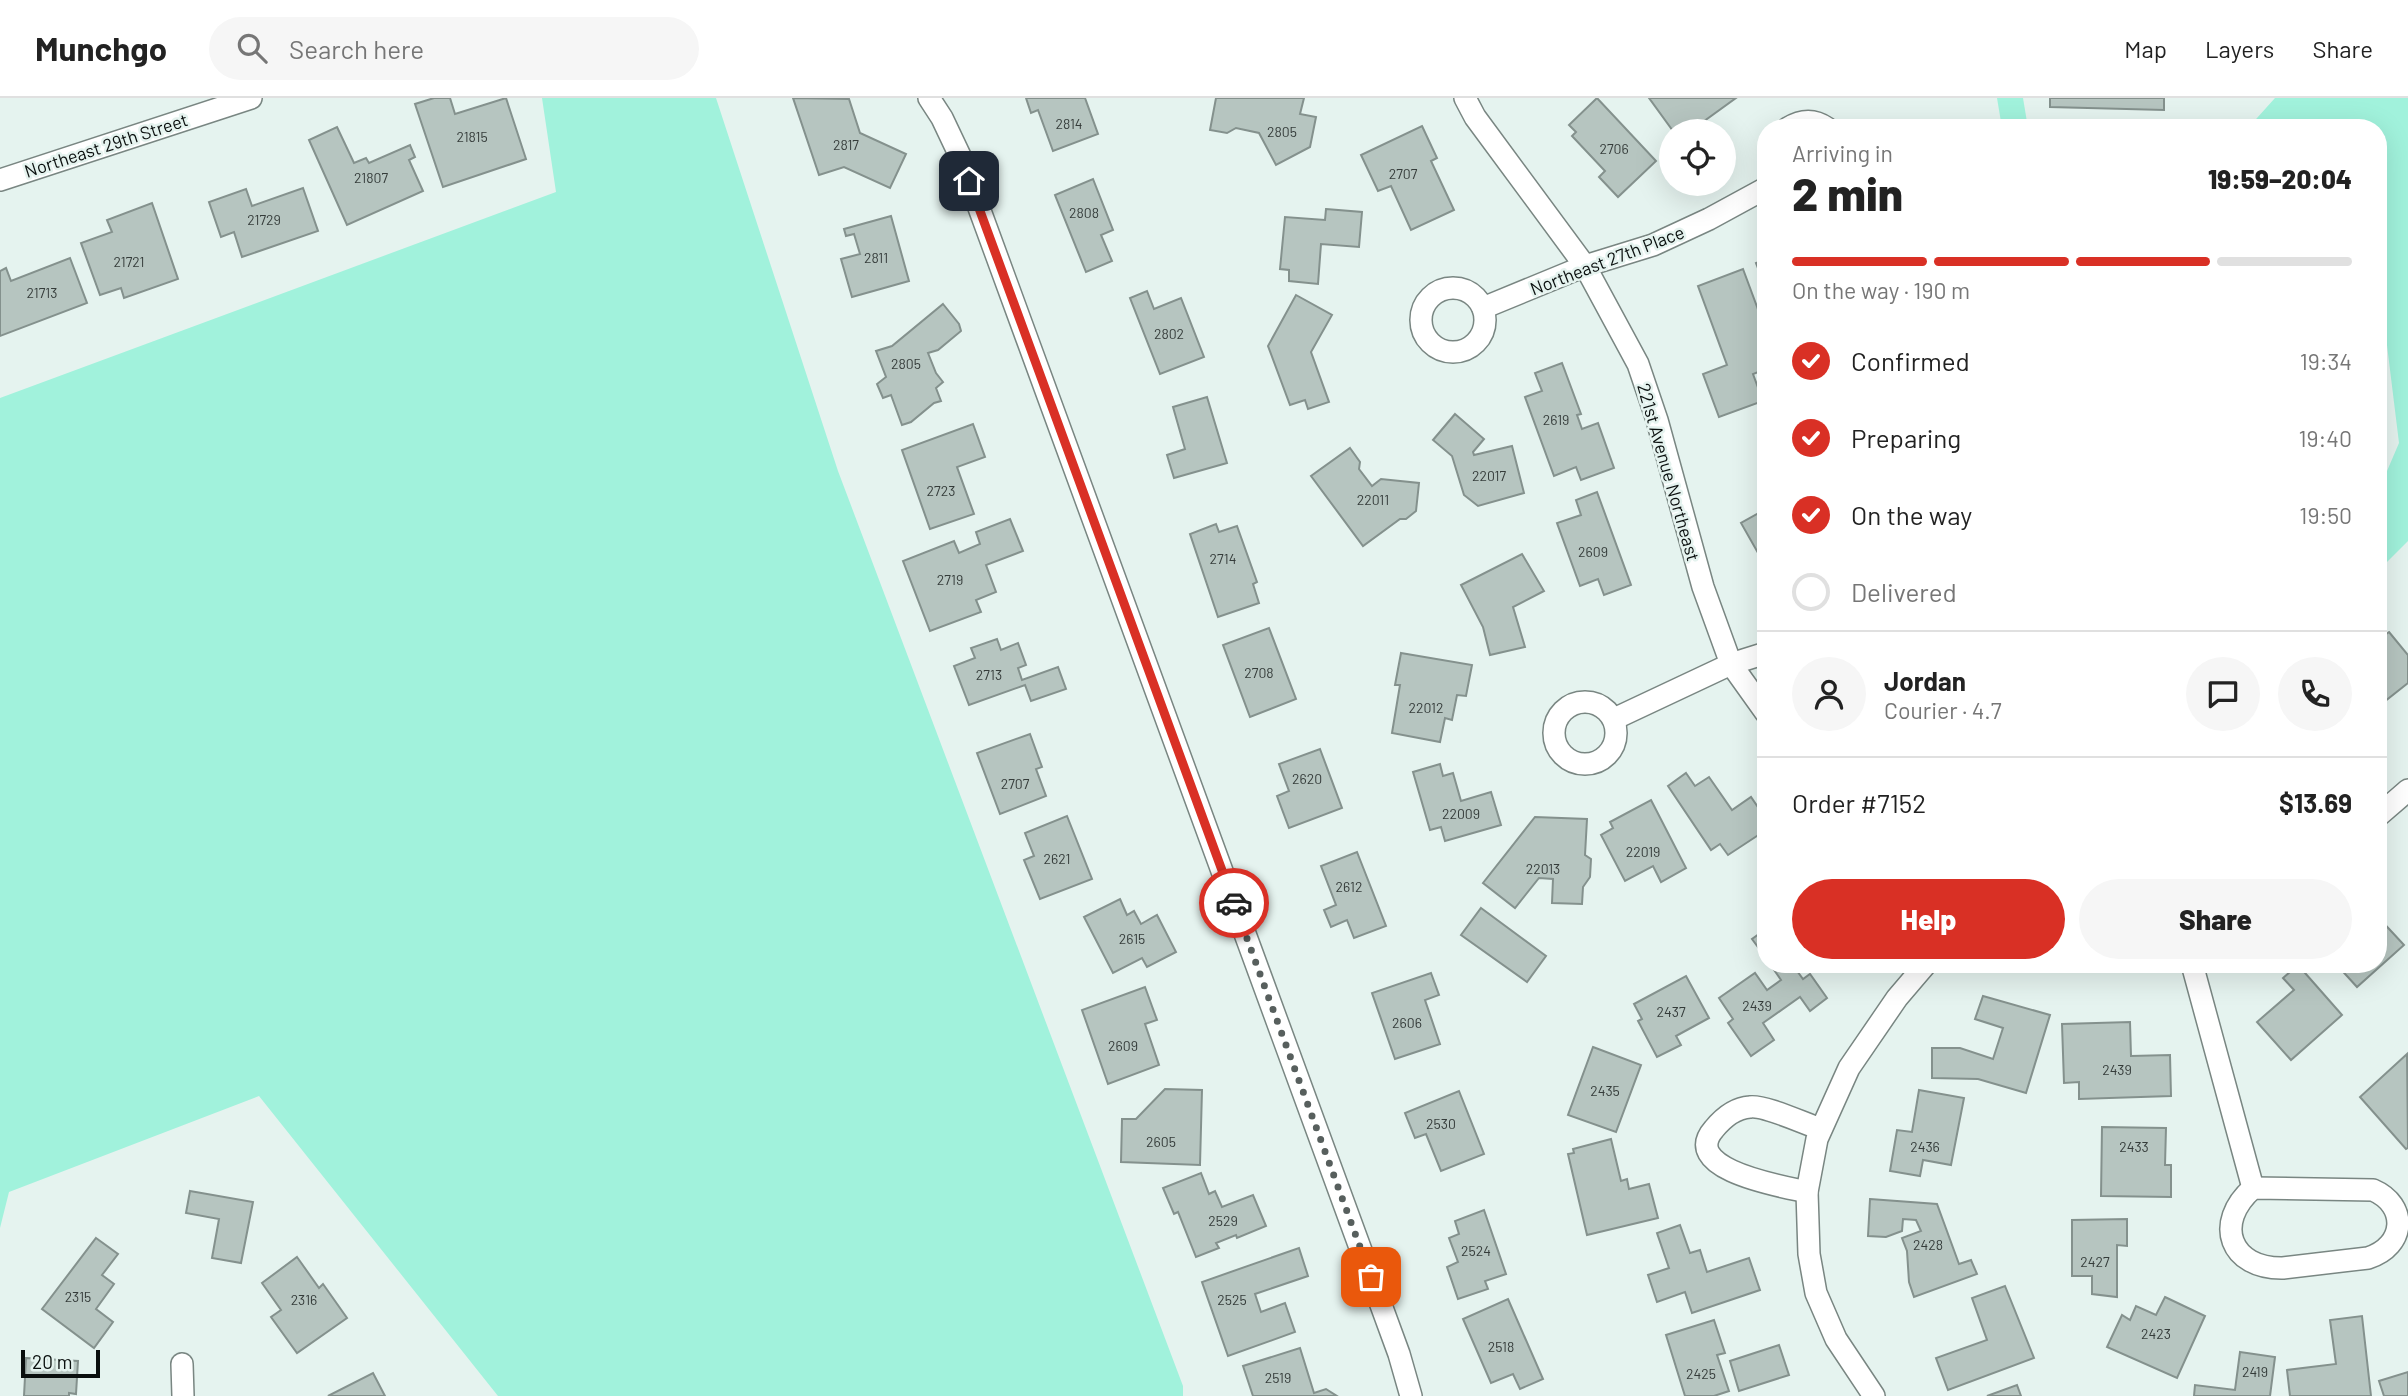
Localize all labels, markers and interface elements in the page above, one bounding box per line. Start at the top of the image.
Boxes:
search box [209,17,699,80]
text: Munchgo [35,28,167,68]
icon: search [233,29,271,67]
text: Search here [289,33,424,64]
text: Map [2124,34,2167,63]
text: Layers [2205,34,2274,63]
text: Share [2312,34,2373,63]
street label: Northeast 29th Street [22,108,190,182]
house number: 2814 [1055,115,1083,132]
map controls [1659,119,1736,196]
button: locate [1659,119,1736,196]
house number: 2805 [1267,123,1297,140]
house number: 21815 [456,128,488,145]
house number: 2817 [833,136,859,153]
text: Arriving in [1792,139,1893,167]
house number: 2706 [1599,140,1629,157]
pin [939,151,999,211]
icon: home [950,162,988,200]
text: 19:59–20:04 [2208,163,2352,194]
house number: 2707 [1389,165,1418,182]
text: 2 min [1792,165,1903,220]
house number: 21807 [354,169,388,186]
house number: 2808 [1069,204,1099,221]
house number: 21729 [247,211,281,228]
street label: Northeast 27th Place [1527,220,1687,300]
house number: 2811 [864,249,888,266]
house number: 21721 [113,253,145,270]
text: On the way · 190 m [1792,276,1970,304]
house number: 21713 [27,284,57,301]
house number: 2802 [1154,325,1184,342]
icon: check [1792,342,1830,380]
text: Confirmed [1851,345,1970,376]
text: 19:34 [2300,347,2352,375]
house number: 2805 [891,355,921,372]
street label: 221st Avenue Northeast [1633,381,1705,563]
house number: 2619 [1543,411,1569,428]
icon: check [1792,419,1830,457]
text: Preparing [1851,422,1961,453]
text: 19:40 [2299,424,2352,452]
house number: 22017 [1472,467,1506,484]
house number: 2723 [927,482,955,499]
house number: 22011 [1357,491,1389,508]
icon: check [1792,496,1830,534]
text: On the way [1851,499,1972,530]
text: 19:50 [2299,501,2352,529]
house number: 2609 [1578,543,1608,560]
house number: 2714 [1210,550,1236,567]
house number: 2719 [937,571,963,588]
text: Delivered [1851,576,1957,607]
button: person [1792,657,1866,731]
button: chat [2186,657,2260,731]
button: phone [2278,657,2352,731]
house number: 2708 [1244,664,1274,681]
text: Jordan [1884,665,1966,696]
house number: 2713 [976,666,1002,683]
text: Courier · 4.7 [1884,696,2002,724]
house number: 22012 [1409,699,1443,716]
house number: 2620 [1292,770,1322,787]
house number: 2707 [1001,775,1030,792]
text: Order #7152 [1792,787,1926,818]
text: $13.69 [2279,787,2352,818]
house number: 22009 [1442,805,1480,822]
house number: 22019 [1626,843,1660,860]
house number: 2621 [1044,850,1070,867]
house number: 22013 [1526,860,1560,877]
courier [1199,868,1269,938]
house number: 2612 [1336,878,1362,895]
button: Help [1792,879,2065,959]
button: Share [2079,879,2352,959]
icon: car [1215,884,1253,922]
house number: 2615 [1119,930,1145,947]
house number: 2439 [1742,997,1772,1014]
house number: 2437 [1656,1003,1686,1020]
house number: 2606 [1392,1014,1422,1031]
house number: 2609 [1108,1037,1138,1054]
house number: 2439 [2102,1061,2132,1078]
house number: 2435 [1590,1082,1620,1099]
house number: 2530 [1426,1115,1456,1132]
house number: 2605 [1146,1133,1176,1150]
house number: 2436 [1910,1138,1940,1155]
house number: 2433 [2119,1138,2149,1155]
house number: 2529 [1208,1212,1238,1229]
house number: 2428 [1913,1236,1943,1253]
house number: 2524 [1461,1242,1491,1259]
pin [1341,1247,1401,1307]
house number: 2427 [2080,1253,2110,1270]
icon: bag [1352,1258,1390,1296]
house number: 2315 [65,1288,91,1305]
house number: 2316 [291,1291,317,1308]
house number: 2525 [1217,1291,1247,1308]
house number: 2423 [2141,1325,2171,1342]
house number: 2518 [1488,1338,1514,1355]
scale bar [21,1347,100,1379]
text: 20 m [32,1350,72,1373]
house number: 2419 [2242,1363,2268,1380]
house number: 2425 [1686,1365,1716,1382]
house number: 2519 [1265,1369,1291,1386]

